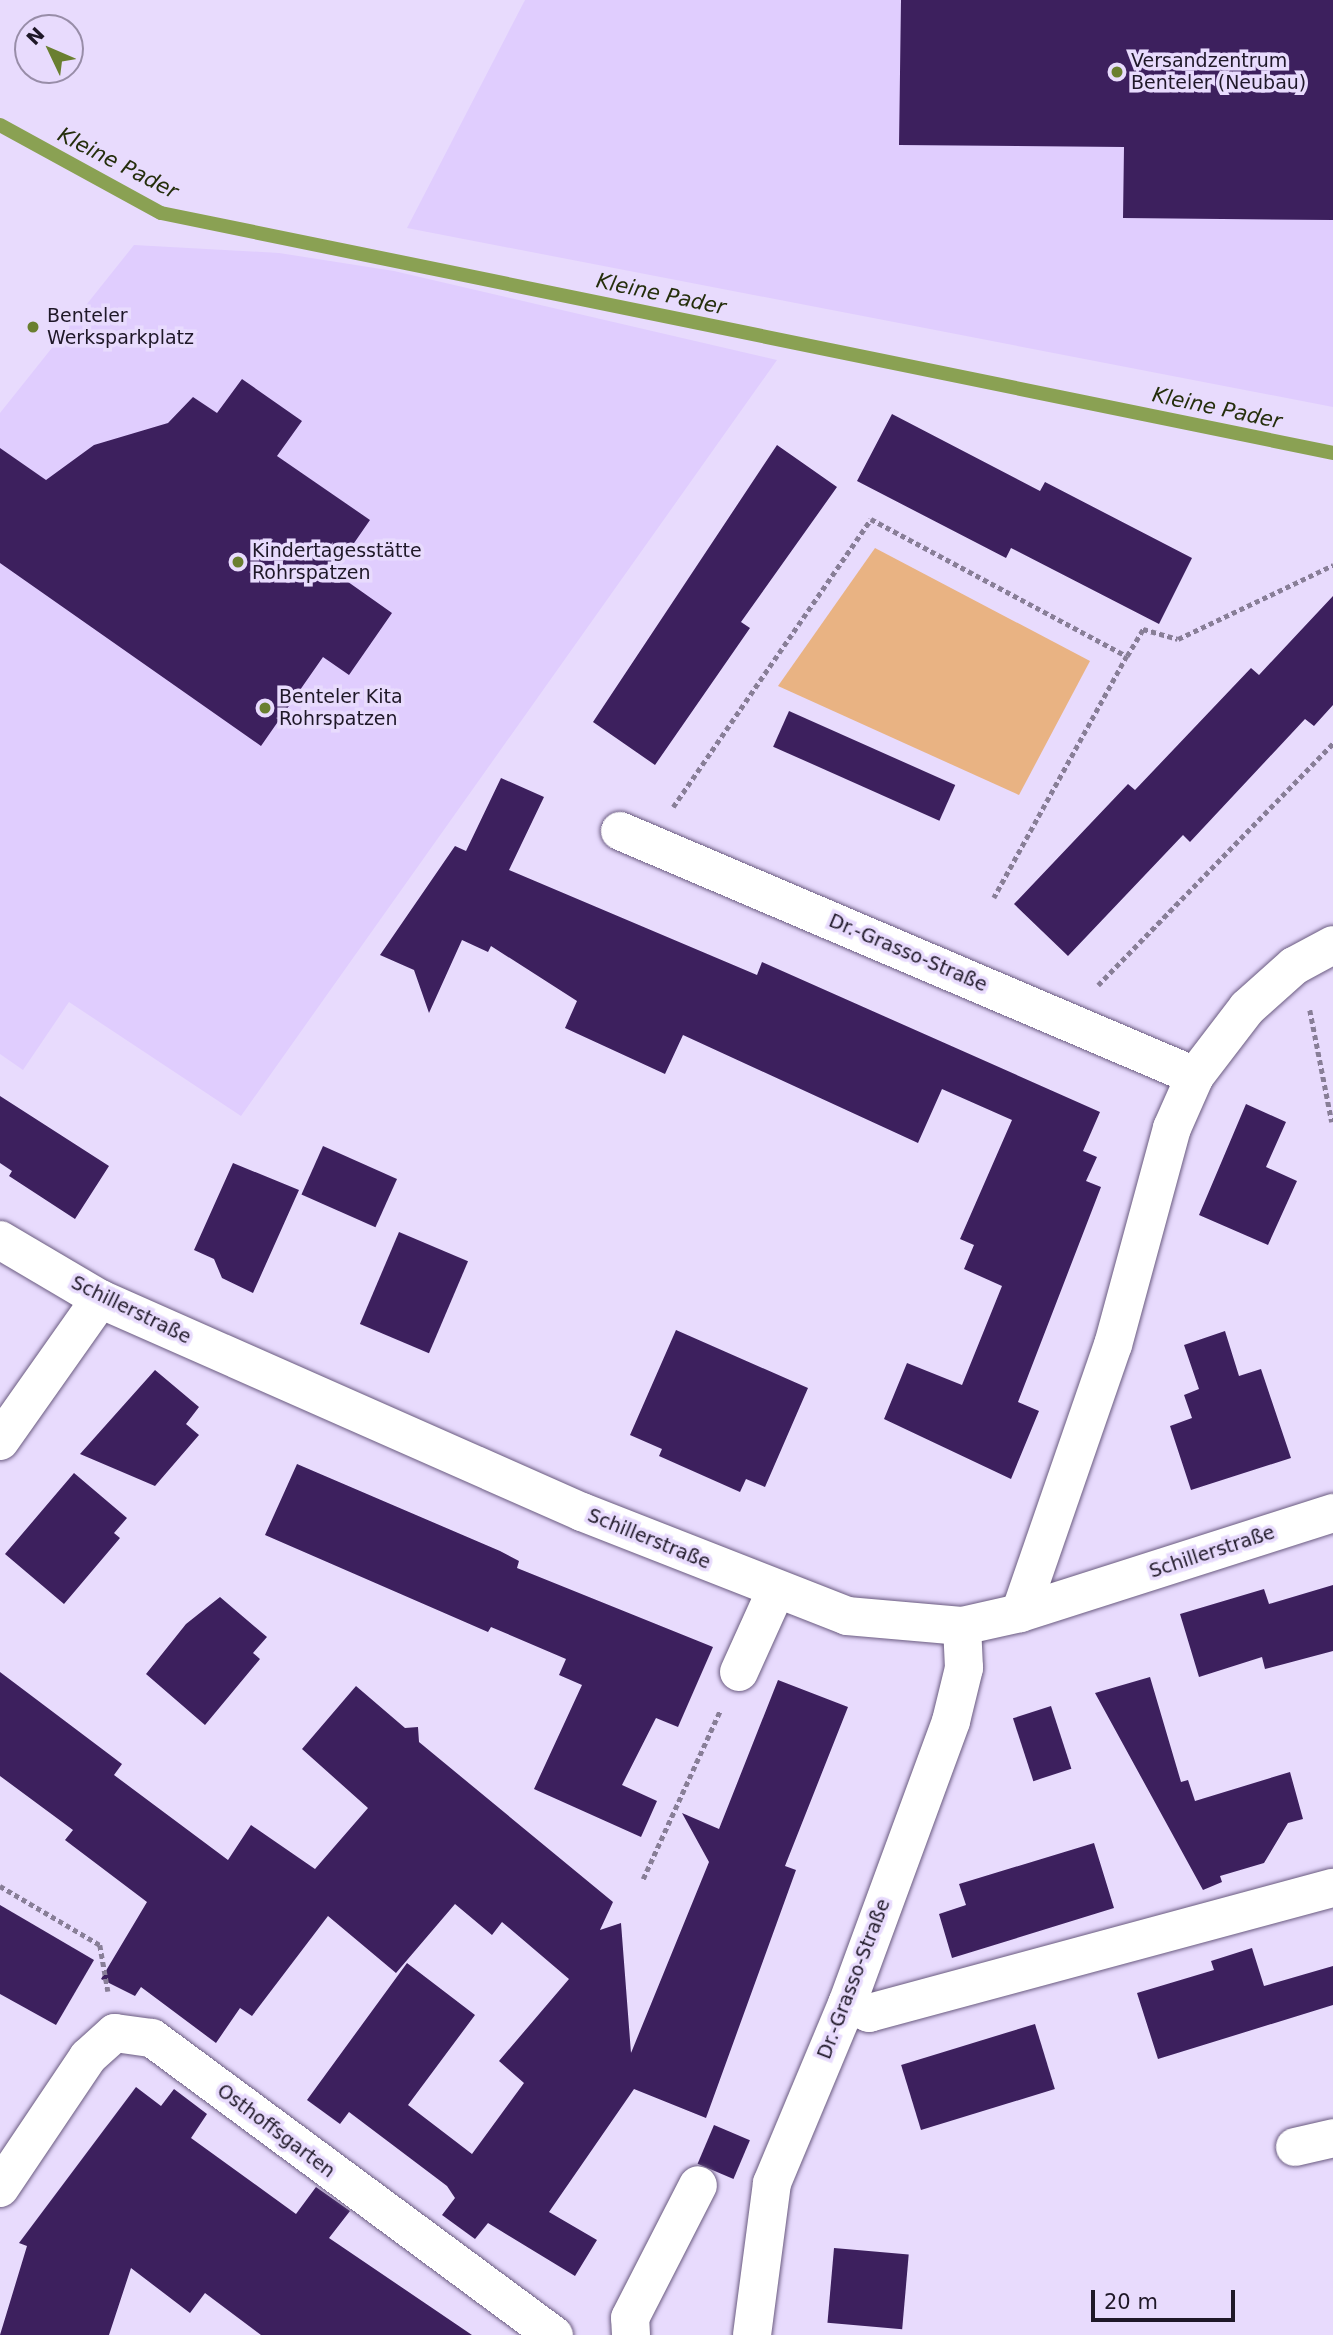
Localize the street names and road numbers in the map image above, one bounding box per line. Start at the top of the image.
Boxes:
street label: Dr.-Grasso-Straße [825,909,991,997]
street label: Schillerstraße [67,1271,195,1349]
street label: Schillerstraße [584,1504,714,1574]
street label: Schillerstraße [1146,1521,1278,1583]
street label: Dr.-Grasso-Straße [813,1896,895,2062]
street label: Osthoffsgarten [213,2079,339,2183]

